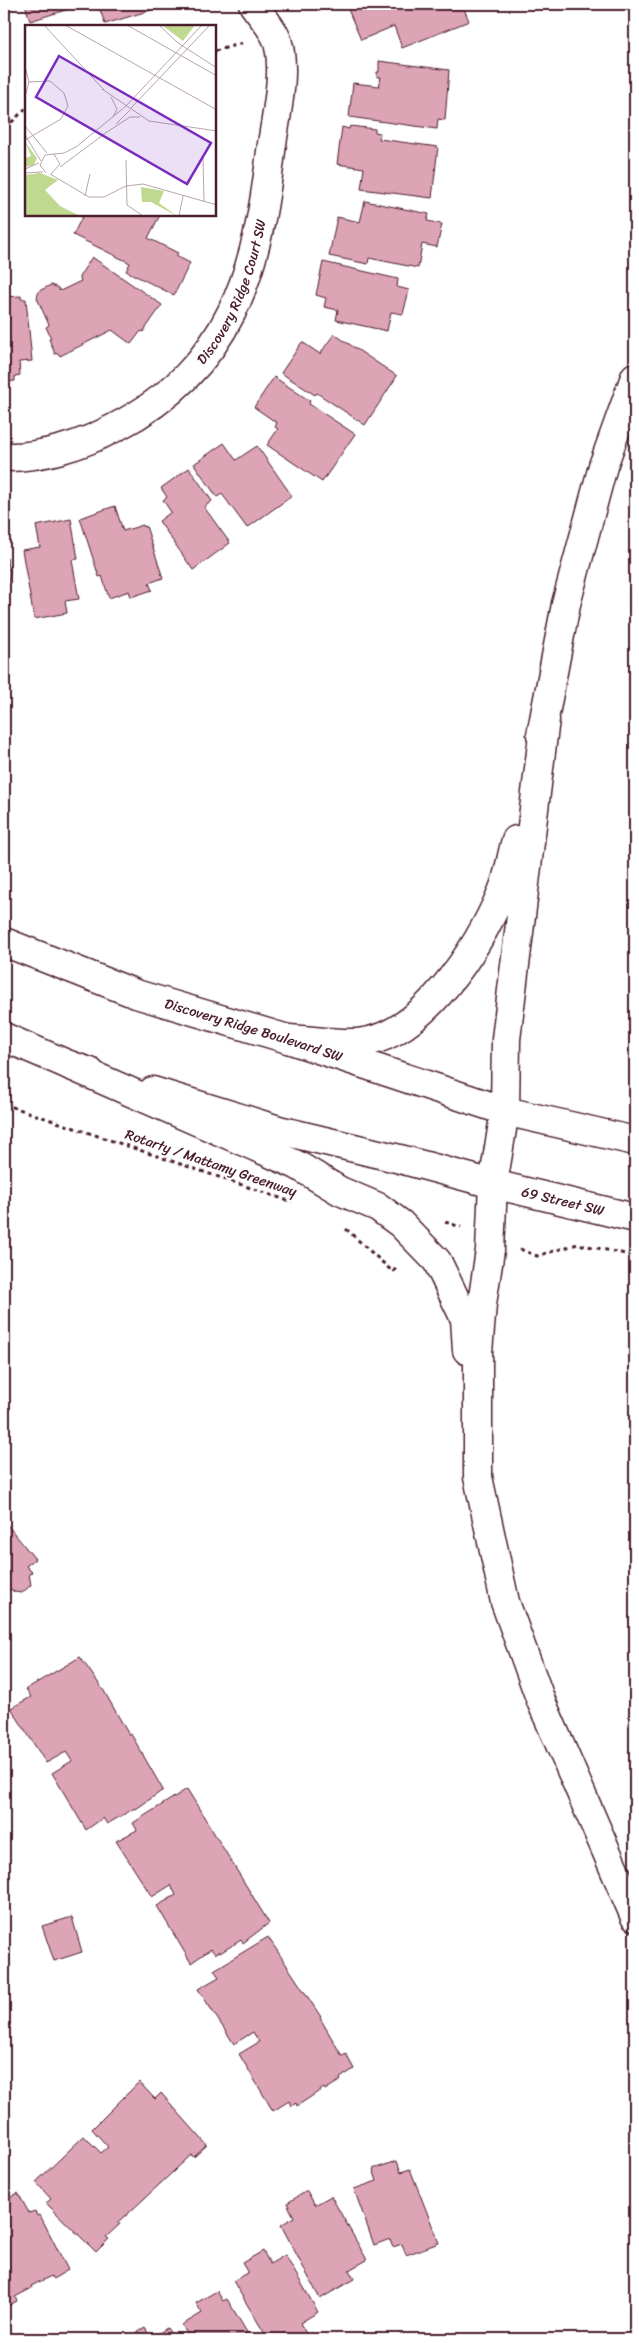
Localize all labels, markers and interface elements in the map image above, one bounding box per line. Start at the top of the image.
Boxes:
inset map [25,25,216,216]
street label: Discovery Ridge Court SW [190,217,273,370]
street label: Discovery Ridge Boulevard SW [162,991,346,1069]
street label: Rotarty / Mattamy Greenway [122,1122,301,1204]
street label: 69 Street SW [519,1179,607,1223]

